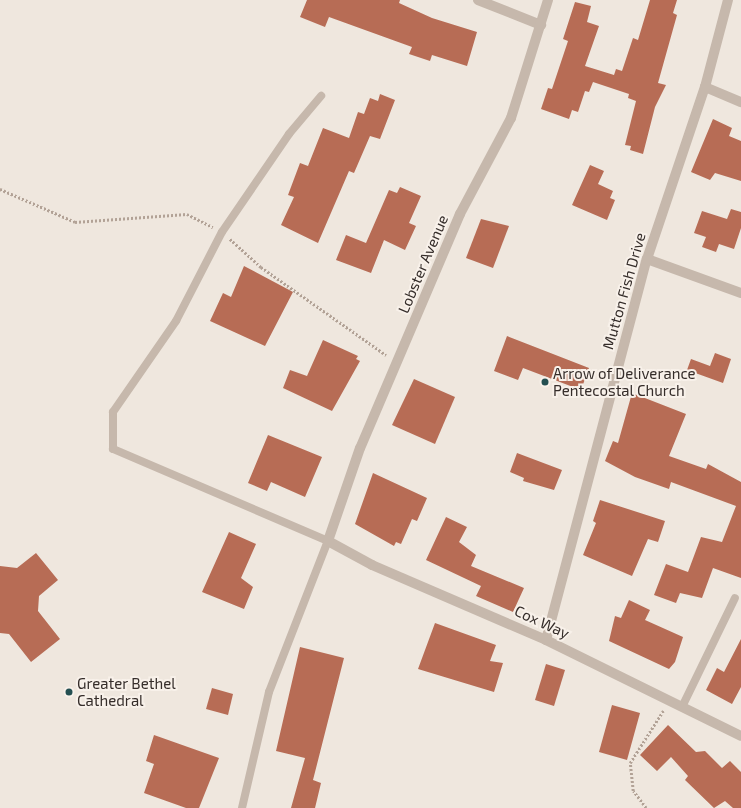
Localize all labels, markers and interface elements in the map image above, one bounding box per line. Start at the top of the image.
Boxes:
street label: Lobster Avenue [394,212,452,316]
street label: Mutton Fish Drive [599,230,649,352]
place label: Arrow of Deliverance Pentecostal Church [553,364,696,399]
marker: Arrow of Deliverance Pentecostal Church [540,377,550,387]
street label: Cox Way [512,602,572,642]
place label: Greater Bethel Cathedral [77,674,176,709]
marker: Greater Bethel Cathedral [64,687,74,697]

